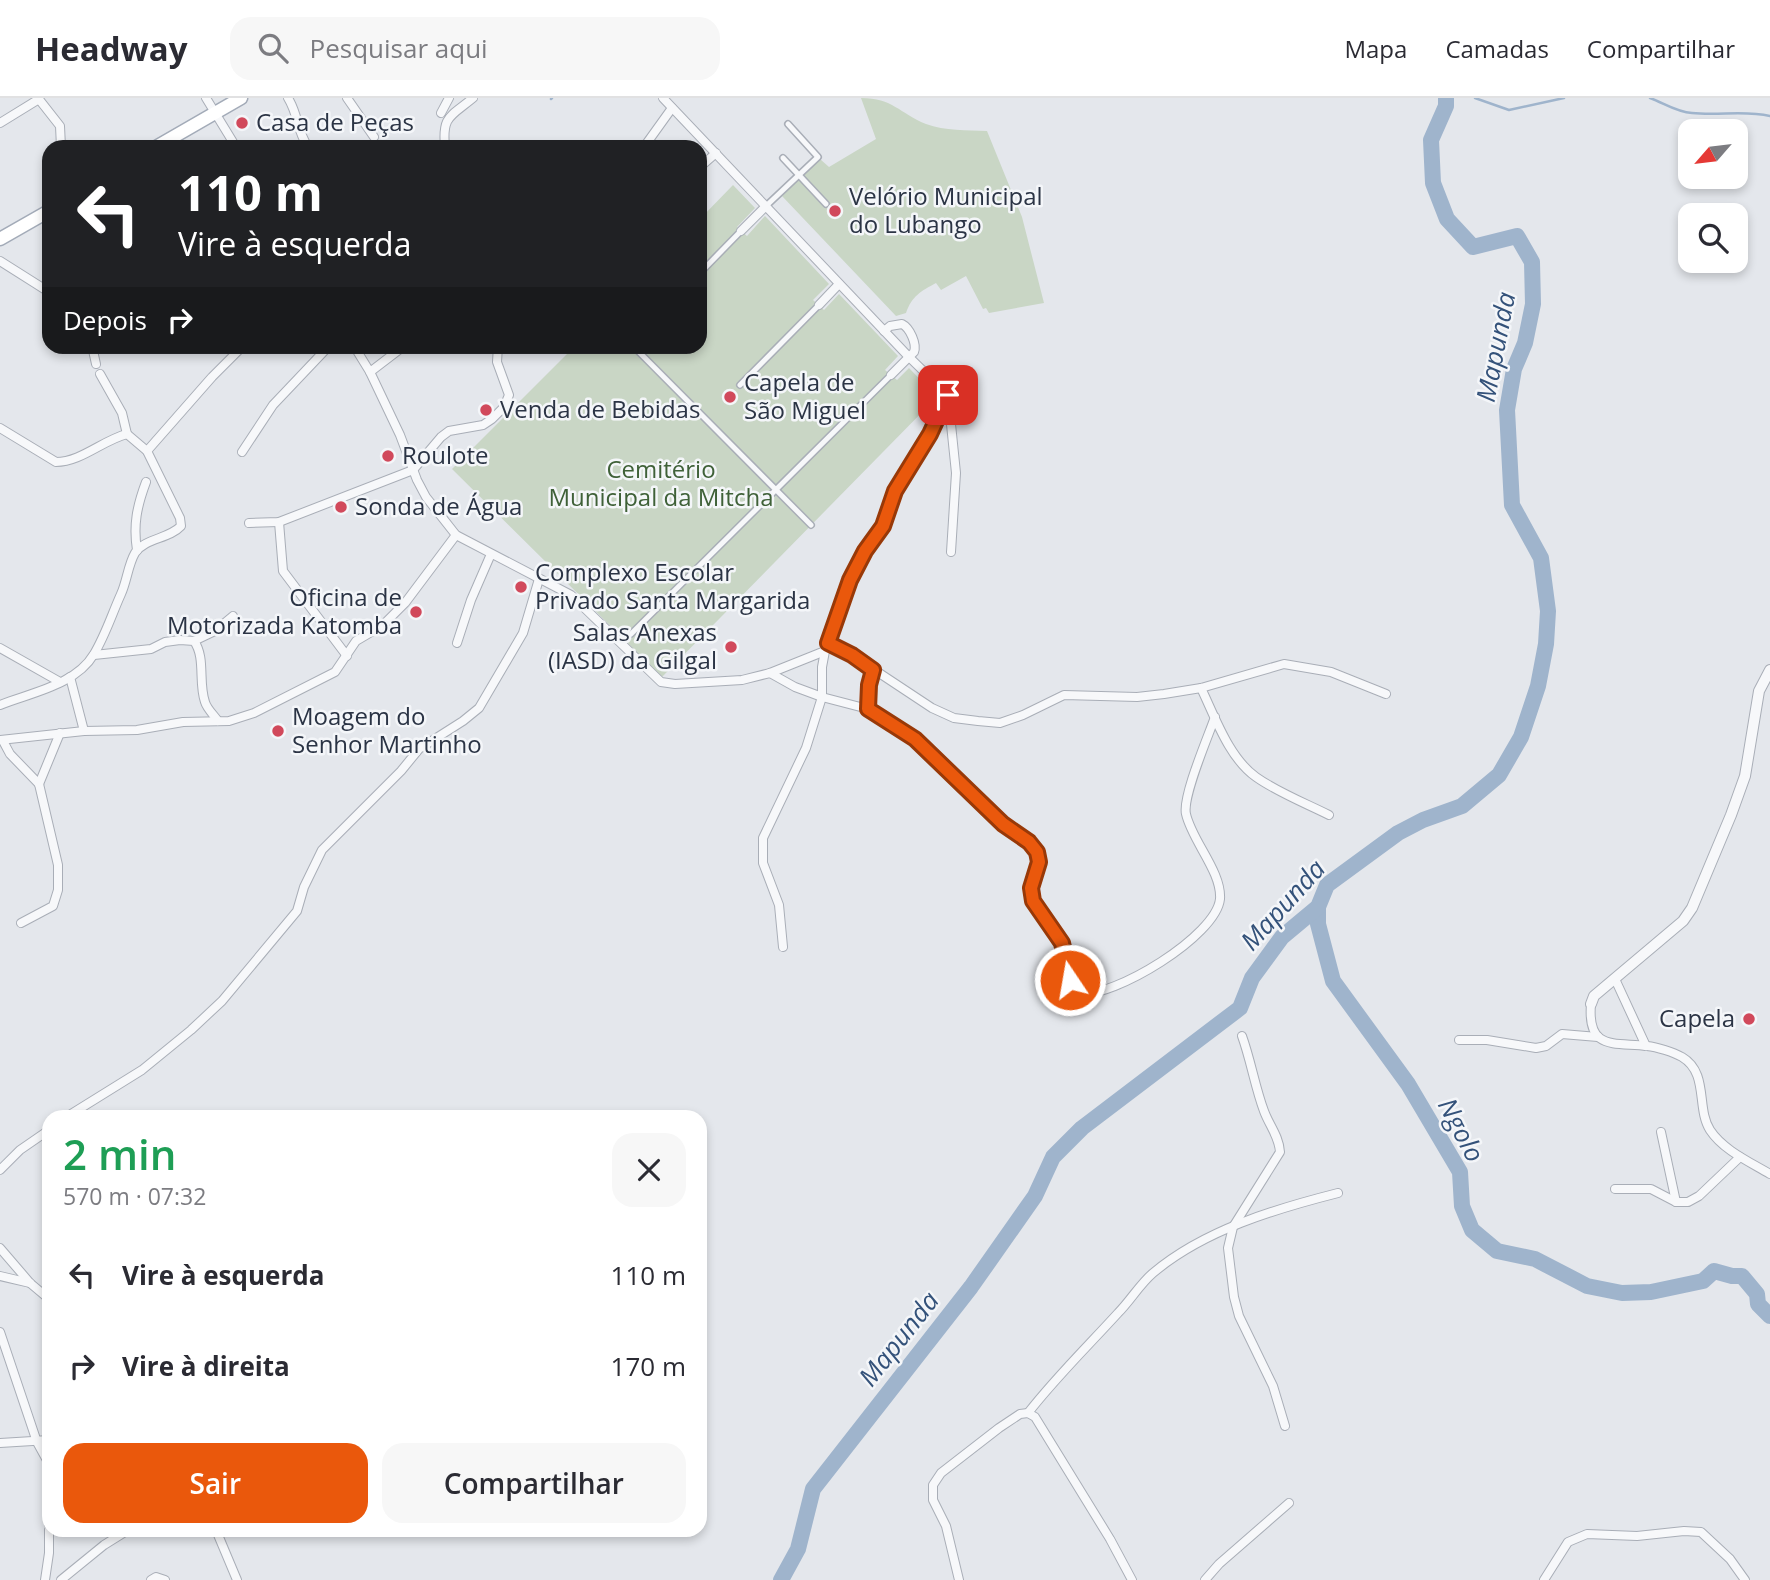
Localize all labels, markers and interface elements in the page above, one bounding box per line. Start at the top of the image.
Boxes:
search box [230,17,720,80]
text: Headway [35,26,188,71]
icon: search [254,29,292,67]
text: Pesquisar aqui [310,30,488,66]
text: Mapa [1344,32,1407,65]
text: Camadas [1445,32,1549,65]
text: Compartilhar [1587,32,1735,65]
place label: Casa de Peças [256,105,414,138]
marker: Casa de Peças [234,115,250,131]
north arrow [1678,119,1748,189]
map controls [1678,119,1748,273]
text: 110 m [178,159,323,225]
icon: left [63,168,154,259]
place label: Velório Municipal do Lubango [849,179,1043,240]
marker: Velório Municipal do Lubango [827,203,843,219]
button: search [1678,203,1748,273]
text: Vire à esquerda [178,222,411,265]
water label: Mapunda [1467,289,1523,405]
icon: right [161,301,199,339]
text: Depois [63,302,147,338]
place label: Capela de São Miguel [744,365,866,426]
pin [918,365,978,425]
icon: arrive [929,376,967,414]
marker: Capela de São Miguel [722,389,738,405]
place label: Venda de Bebidas [500,392,700,425]
marker: Venda de Bebidas [478,402,494,418]
place label: Roulote [402,438,489,471]
marker: Roulote [380,448,396,464]
park label: Cemitério Municipal da Mitcha [549,452,773,513]
place label: Sonda de Água [355,489,522,522]
marker: Sonda de Água [333,499,349,515]
place label: Complexo Escolar Privado Santa Margarida [535,555,810,616]
marker: Complexo Escolar Privado Santa Margarida [513,579,529,595]
place label: Oficina de Motorizada Katomba [167,580,402,641]
marker: Oficina de Motorizada Katomba [408,604,424,620]
place label: Salas Anexas (IASD) da Gilgal [548,615,717,676]
marker: Salas Anexas (IASD) da Gilgal [723,639,739,655]
place label: Moagem do Senhor Martinho [292,699,482,760]
marker: Moagem do Senhor Martinho [270,723,286,739]
water label: Mapunda [1232,851,1333,958]
position arrow [1033,943,1107,1017]
place label: Capela [1659,1001,1735,1034]
marker: Capela [1741,1011,1757,1027]
water label: Ngolo [1430,1091,1494,1168]
text: 2 min [63,1125,176,1182]
button: close [612,1133,686,1207]
text: 570 m · 07:32 [63,1180,206,1212]
icon: left [63,1256,101,1294]
text: Vire à esquerda [122,1257,324,1293]
text: 110 m [611,1257,686,1293]
water label: Mapunda [850,1283,947,1393]
icon: right [63,1347,101,1385]
text: Vire à direita [122,1348,290,1384]
text: 170 m [611,1348,686,1384]
button: Sair [63,1443,368,1523]
button: Compartilhar [382,1443,686,1523]

